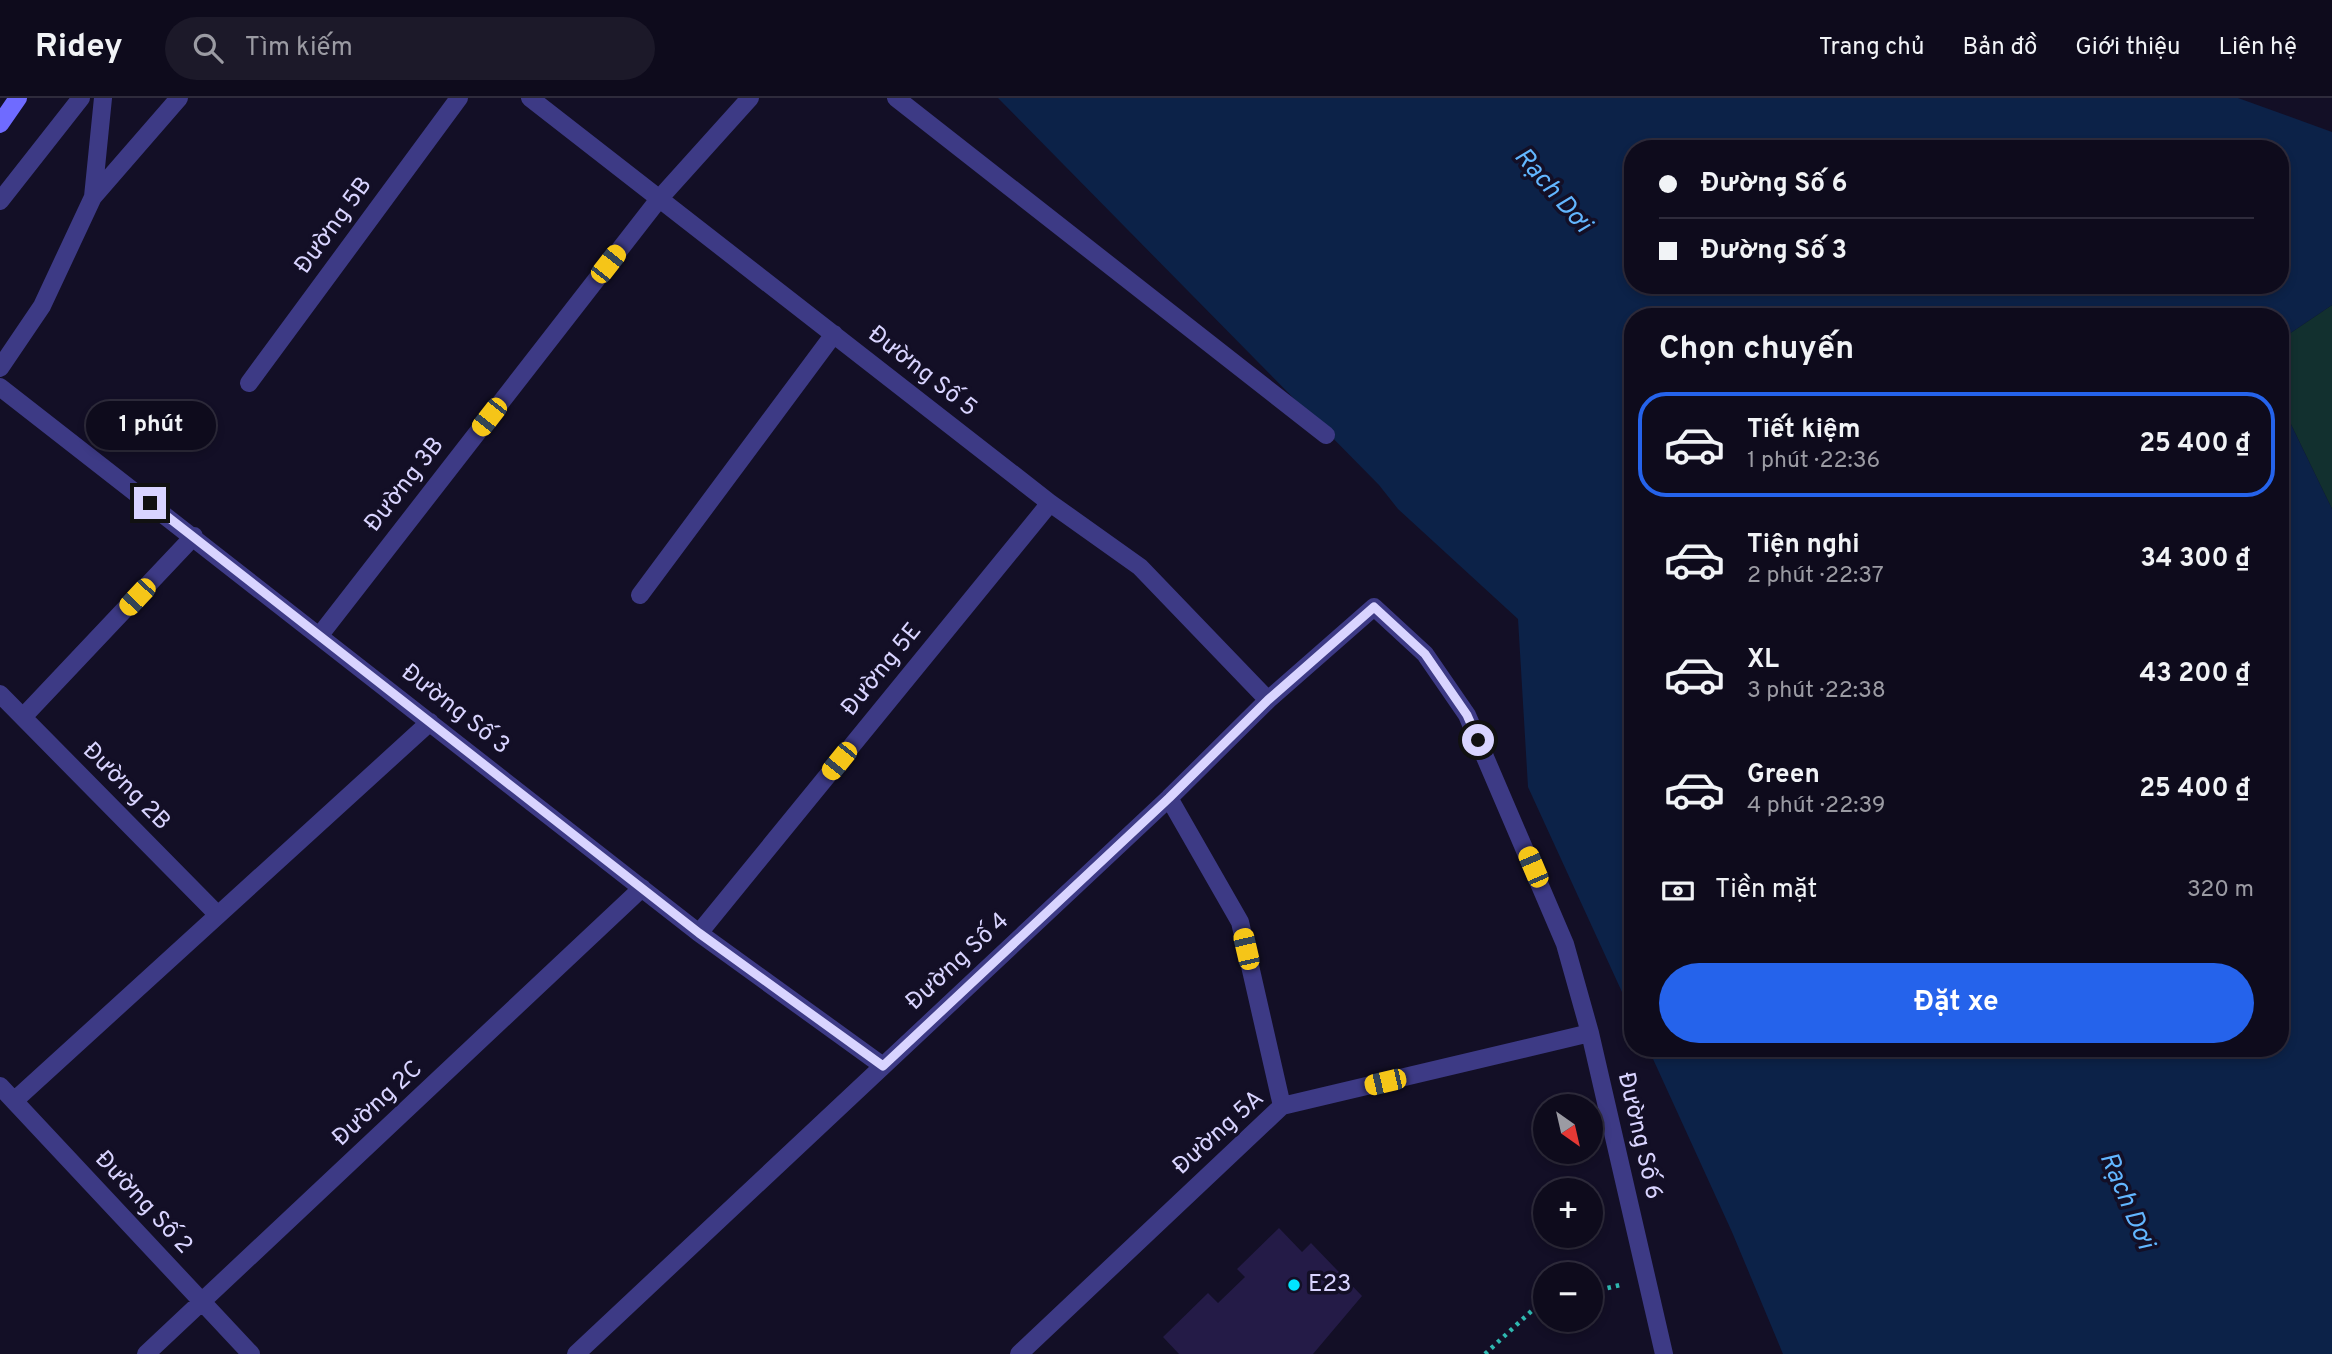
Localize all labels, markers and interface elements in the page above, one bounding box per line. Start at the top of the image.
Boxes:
search box [165,17,655,80]
text: Ridey [35,27,123,69]
icon: search [189,29,227,67]
text: Tìm kiếm [245,32,353,65]
text: Trang chủ [1819,33,1924,63]
text: Bản đồ [1962,33,2037,63]
text: Giới thiệu [2075,33,2180,63]
text: Liên hệ [2218,33,2297,63]
water label: Rạch Dơi [1506,141,1599,242]
text: Đường Số 6 [1701,168,1848,201]
street label: Đường 5B [289,172,379,280]
text: Đường Số 3 [1701,235,1847,268]
car [587,241,630,287]
street label: Đường Số 5 [861,319,983,424]
text: Chọn chuyến [1659,330,1854,370]
car [468,394,511,440]
callout: 1 phút [85,402,215,450]
text: 1 phút [119,411,183,440]
icon: car [1663,413,1726,476]
text: Tiết kiệm [1747,414,1860,447]
text: 25 400 ₫ [2139,428,2250,461]
street label: Đường 3B [359,432,451,538]
text: 1 phút · 22:36 [1747,447,1880,476]
route end [134,487,166,519]
icon: car [1663,528,1726,591]
text: Tiện nghi [1747,529,1860,562]
text: 34 300 ₫ [2140,543,2250,576]
text: 2 phút · 22:37 [1747,562,1884,591]
car [115,574,160,620]
street label: Đường 5E [835,617,929,723]
icon: car [1663,643,1726,706]
text: XL [1747,644,1779,677]
street label: Đường Số 3 [395,657,516,762]
text: 43 200 ₫ [2140,658,2250,691]
text: 3 phút · 22:38 [1747,677,1886,706]
route start [1462,724,1494,756]
street label: Đường 2B [76,737,176,837]
car [818,738,861,784]
icon: car [1663,758,1726,821]
text: Green [1747,759,1820,792]
text: 25 400 ₫ [2139,773,2250,806]
text: 4 phút · 22:39 [1747,792,1886,821]
car [1516,844,1551,890]
icon: cash [1659,872,1697,910]
text: Tiền mặt [1715,874,1817,907]
text: 320 m [2187,876,2254,905]
street label: Đường Số 4 [899,906,1016,1017]
car [1232,926,1261,972]
button: Đặt xe [1659,963,2254,1043]
street label: Đường 2C [327,1055,429,1153]
car [1363,1067,1408,1097]
street label: Đường Số 6 [1610,1069,1669,1203]
street label: Đường 5A [1167,1084,1271,1182]
north arrow [1533,1094,1603,1164]
map controls [1533,1094,1603,1332]
street label: Đường Số 2 [88,1145,199,1261]
water label: Rạch Dơi [2091,1147,2162,1256]
button: + [1533,1178,1603,1248]
button: − [1533,1262,1603,1332]
place label: E23 [1308,1270,1352,1300]
marker: E23 [1286,1277,1302,1293]

